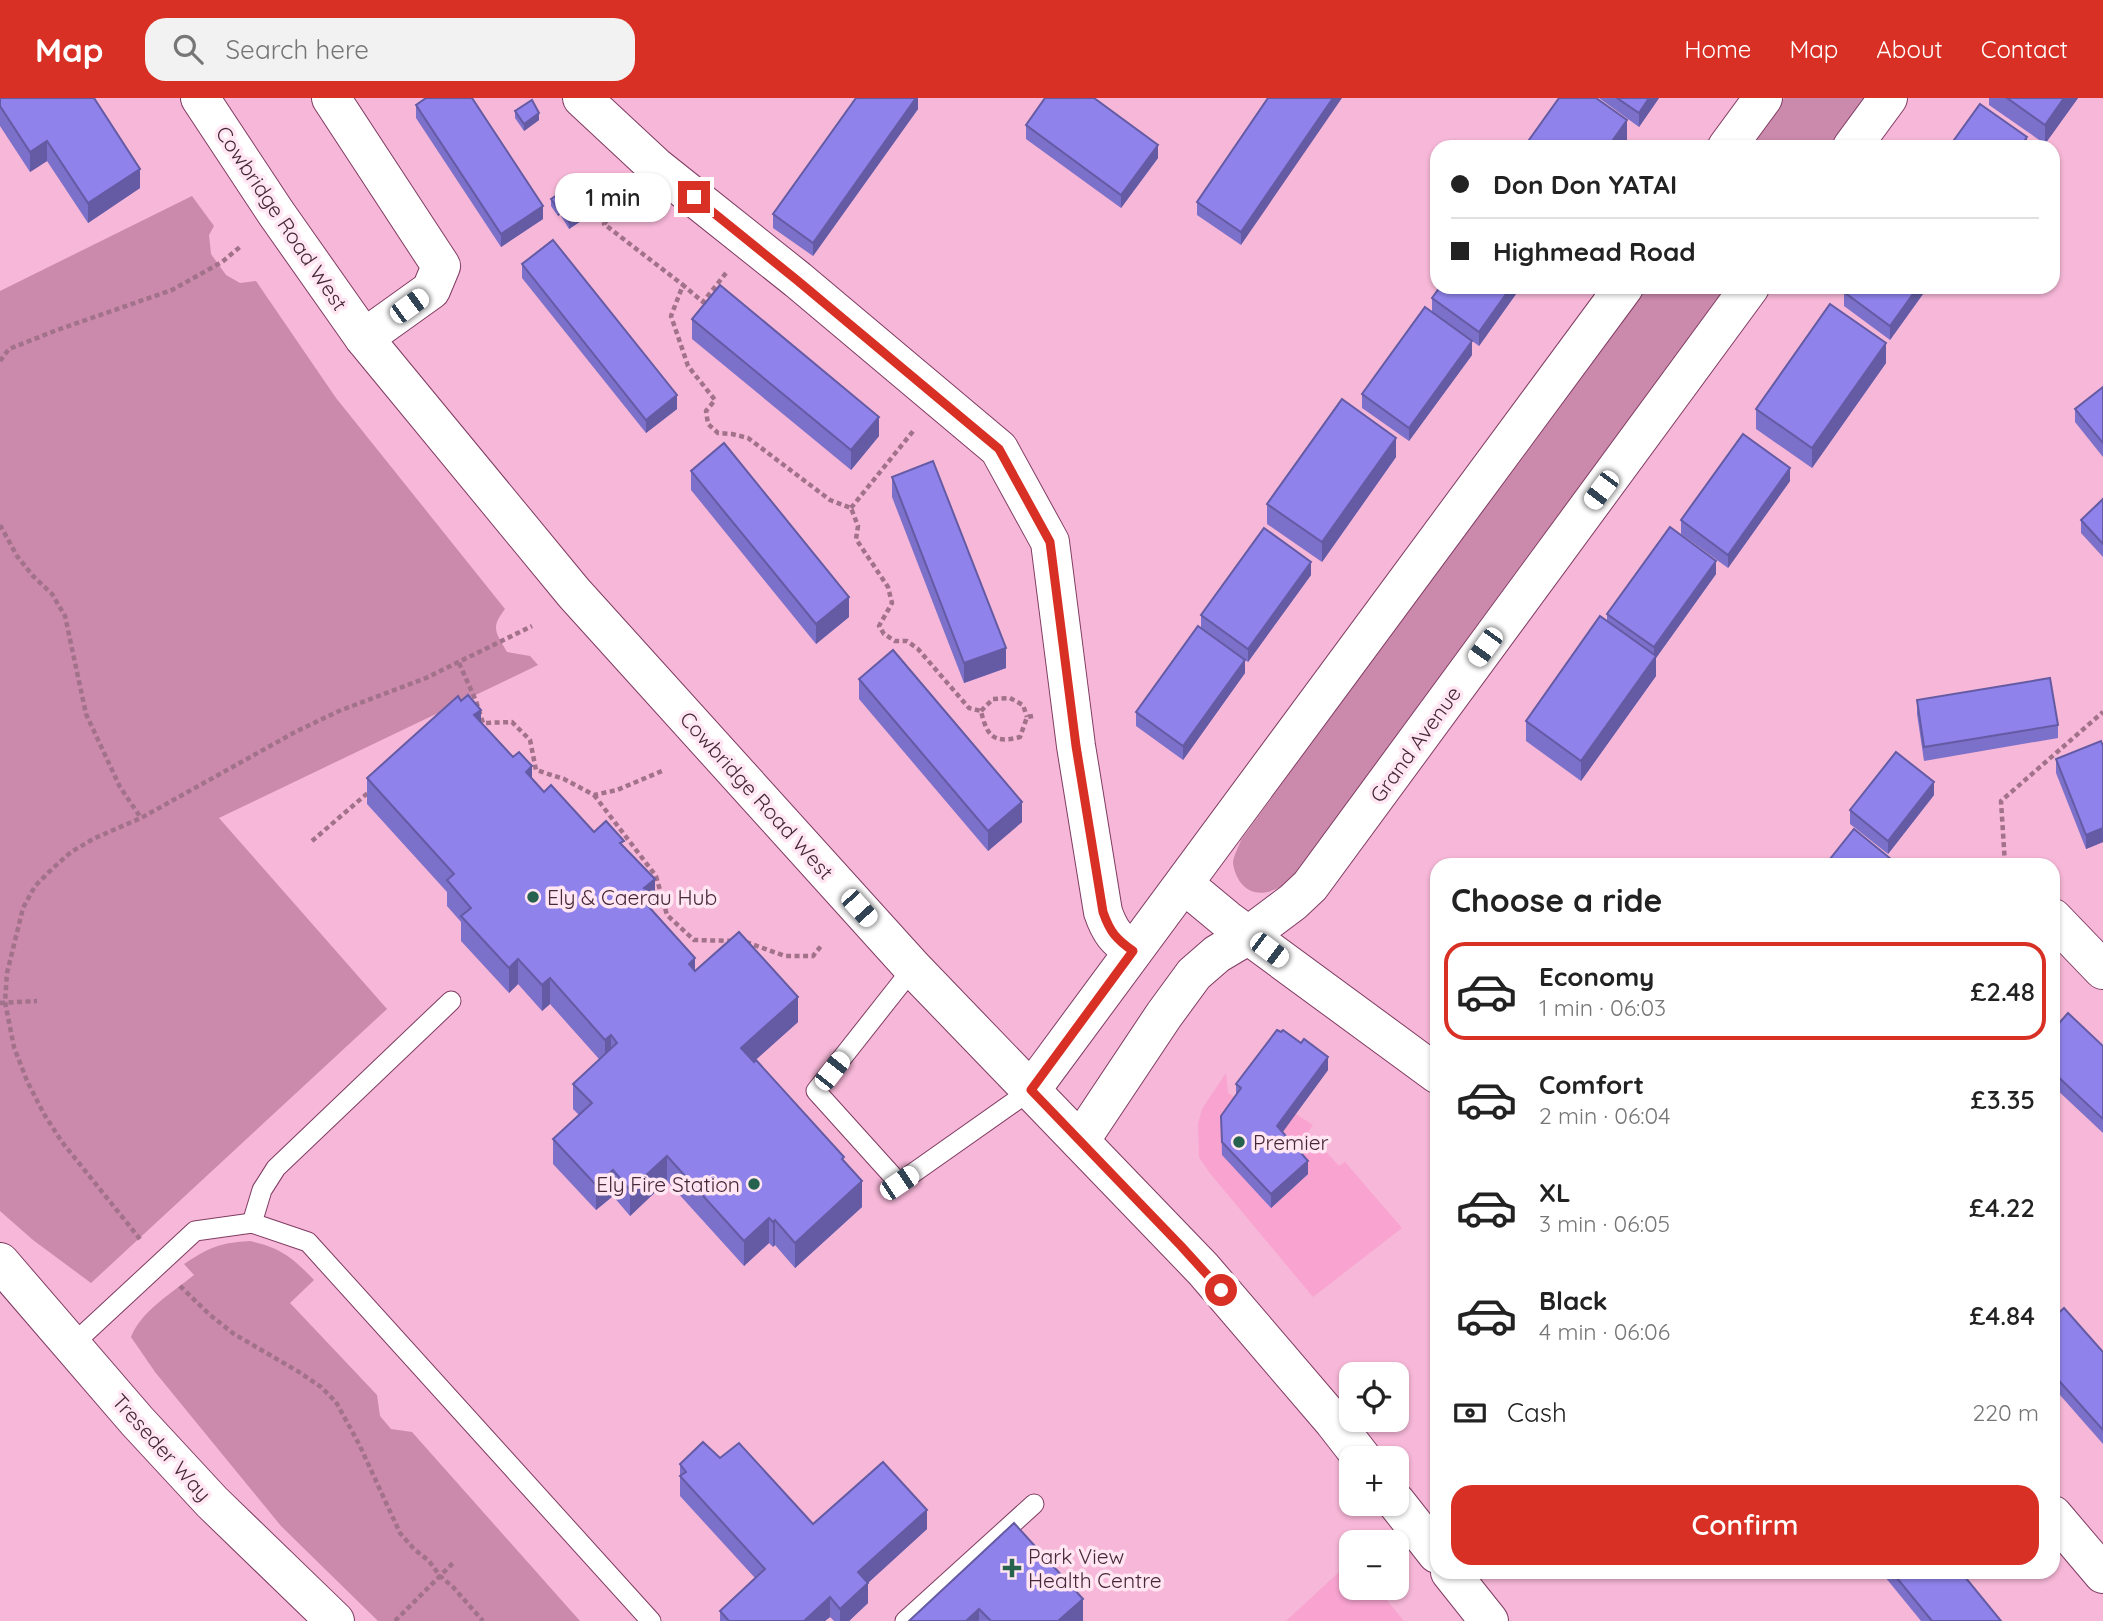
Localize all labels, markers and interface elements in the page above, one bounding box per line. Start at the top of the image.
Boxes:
search box [145,18,635,81]
text: Map [35,29,103,70]
icon: search [169,30,207,68]
text: Search here [225,33,369,66]
text: Home [1684,34,1751,64]
text: Map [1789,34,1838,64]
text: About [1876,34,1943,64]
text: Contact [1981,34,2068,64]
street label: Cowbridge Road West [211,121,353,315]
text: Don Don YATAI [1493,168,1677,201]
callout: 1 min [554,172,670,222]
route end [678,181,710,213]
text: 1 min [585,183,641,212]
text: Highmead Road [1493,235,1696,268]
car [386,285,433,327]
car [1580,467,1623,513]
car [1465,624,1506,670]
street label: Grand Avenue [1364,681,1466,807]
street label: Cowbridge Road West [675,706,839,884]
text: Choose a ride [1451,880,1663,920]
place label: Ely & Caerau Hub [547,884,717,910]
car [838,885,881,931]
marker: Ely & Caerau Hub [525,889,541,905]
car [1246,929,1293,971]
icon: car [1455,960,1518,1023]
text: Economy [1539,960,1654,993]
text: £2.48 [1970,975,2035,1008]
text: 1 min · 06:03 [1539,993,1666,1022]
car [811,1048,854,1094]
icon: car [1455,1068,1518,1131]
text: Comfort [1539,1068,1644,1101]
text: £3.35 [1971,1083,2035,1116]
text: 2 min · 06:04 [1539,1101,1670,1130]
place label: Premier [1253,1129,1329,1155]
marker: Premier [1231,1134,1247,1150]
car [876,1163,923,1203]
place label: Ely Fire Station [596,1171,740,1197]
marker: Ely Fire Station [746,1176,762,1192]
icon: car [1455,1176,1518,1239]
text: XL [1539,1176,1571,1209]
text: £4.22 [1969,1191,2035,1224]
text: 3 min · 06:05 [1539,1209,1670,1238]
route start [1205,1274,1237,1306]
icon: car [1455,1284,1518,1347]
text: Black [1539,1284,1608,1317]
text: £4.84 [1969,1299,2035,1332]
text: 4 min · 06:06 [1539,1317,1670,1346]
map controls [1339,1362,1409,1600]
button: locate [1339,1362,1409,1432]
street label: Treseder Way [107,1388,217,1506]
icon: cash [1451,1394,1489,1432]
text: Cash [1507,1396,1567,1429]
text: 220 m [1973,1398,2039,1427]
button: + [1339,1446,1409,1516]
button: Confirm [1451,1485,2039,1565]
button: − [1339,1530,1409,1600]
place label: Park View Health Centre [1028,1543,1162,1593]
marker: Park View Health Centre [1002,1558,1022,1578]

